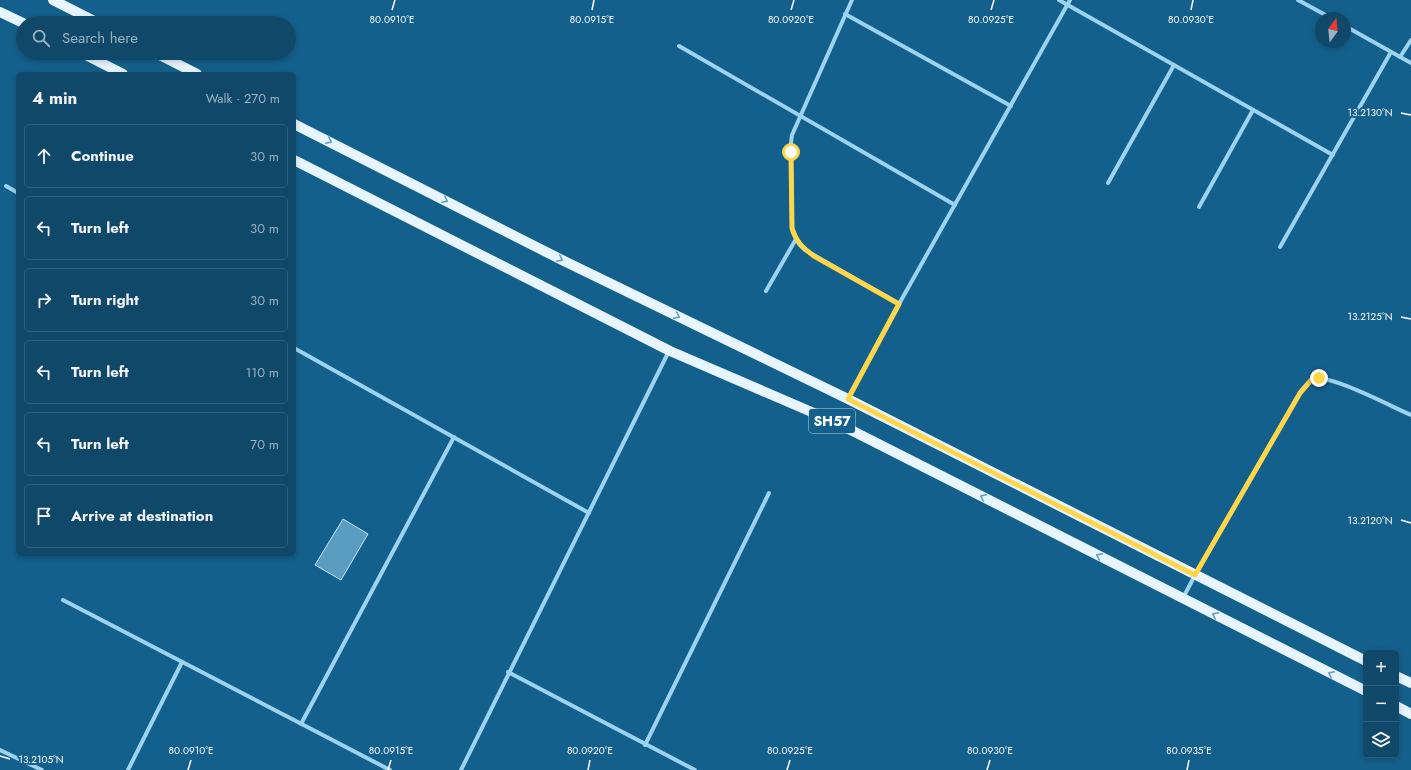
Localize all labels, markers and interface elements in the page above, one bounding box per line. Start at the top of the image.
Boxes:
text: 80.0910°E [370,12,415,27]
text: 80.0915°E [570,12,614,27]
text: 80.0920°E [768,12,814,27]
text: 80.0925°E [968,12,1014,27]
text: 80.0930°E [1168,12,1214,27]
north arrow [1315,12,1351,48]
search box [16,16,296,60]
icon: search [30,27,52,49]
text: Search here [62,27,138,49]
text: 4 min [32,86,77,110]
text: Walk · 270 m [206,89,280,108]
text: 13.2130°N [1348,105,1393,120]
one-way arrow [325,137,332,144]
route start [782,143,800,161]
icon: ahead [33,145,55,167]
text: Continue [71,145,134,167]
text: 30 m [250,147,279,166]
one-way arrow [440,195,448,203]
icon: left [33,217,55,239]
text: Turn left [71,217,129,239]
text: 30 m [250,219,279,238]
one-way arrow [556,254,564,262]
icon: right [33,289,55,311]
text: Turn right [71,289,139,311]
text: 30 m [250,291,279,310]
text: 13.2125°N [1348,309,1392,324]
one-way arrow [673,311,681,319]
icon: left [33,361,55,383]
text: Turn left [71,361,129,383]
text: 110 m [245,363,279,382]
route end [1310,369,1328,387]
road number: SH57 [809,409,855,433]
icon: left [33,433,55,455]
text: Turn left [71,433,129,455]
text: 70 m [250,435,279,454]
one-way arrow [980,494,988,502]
icon: arrive [33,505,55,527]
text: Arrive at destination [71,505,213,527]
text: 13.2120°N [1347,513,1393,528]
one-way arrow [1096,553,1104,561]
one-way arrow [1212,612,1220,619]
map controls [1363,650,1399,758]
button: + [1363,650,1399,686]
one-way arrow [1328,671,1335,678]
button: − [1363,686,1399,722]
button: layers [1363,722,1399,758]
text: 80.0910°E [169,743,214,758]
text: 80.0915°E [369,743,413,758]
text: 80.0920°E [567,743,613,758]
text: 80.0925°E [767,743,813,758]
text: 80.0930°E [967,743,1013,758]
text: 80.0935°E [1166,743,1212,758]
text: 13.2105°N [18,752,64,767]

